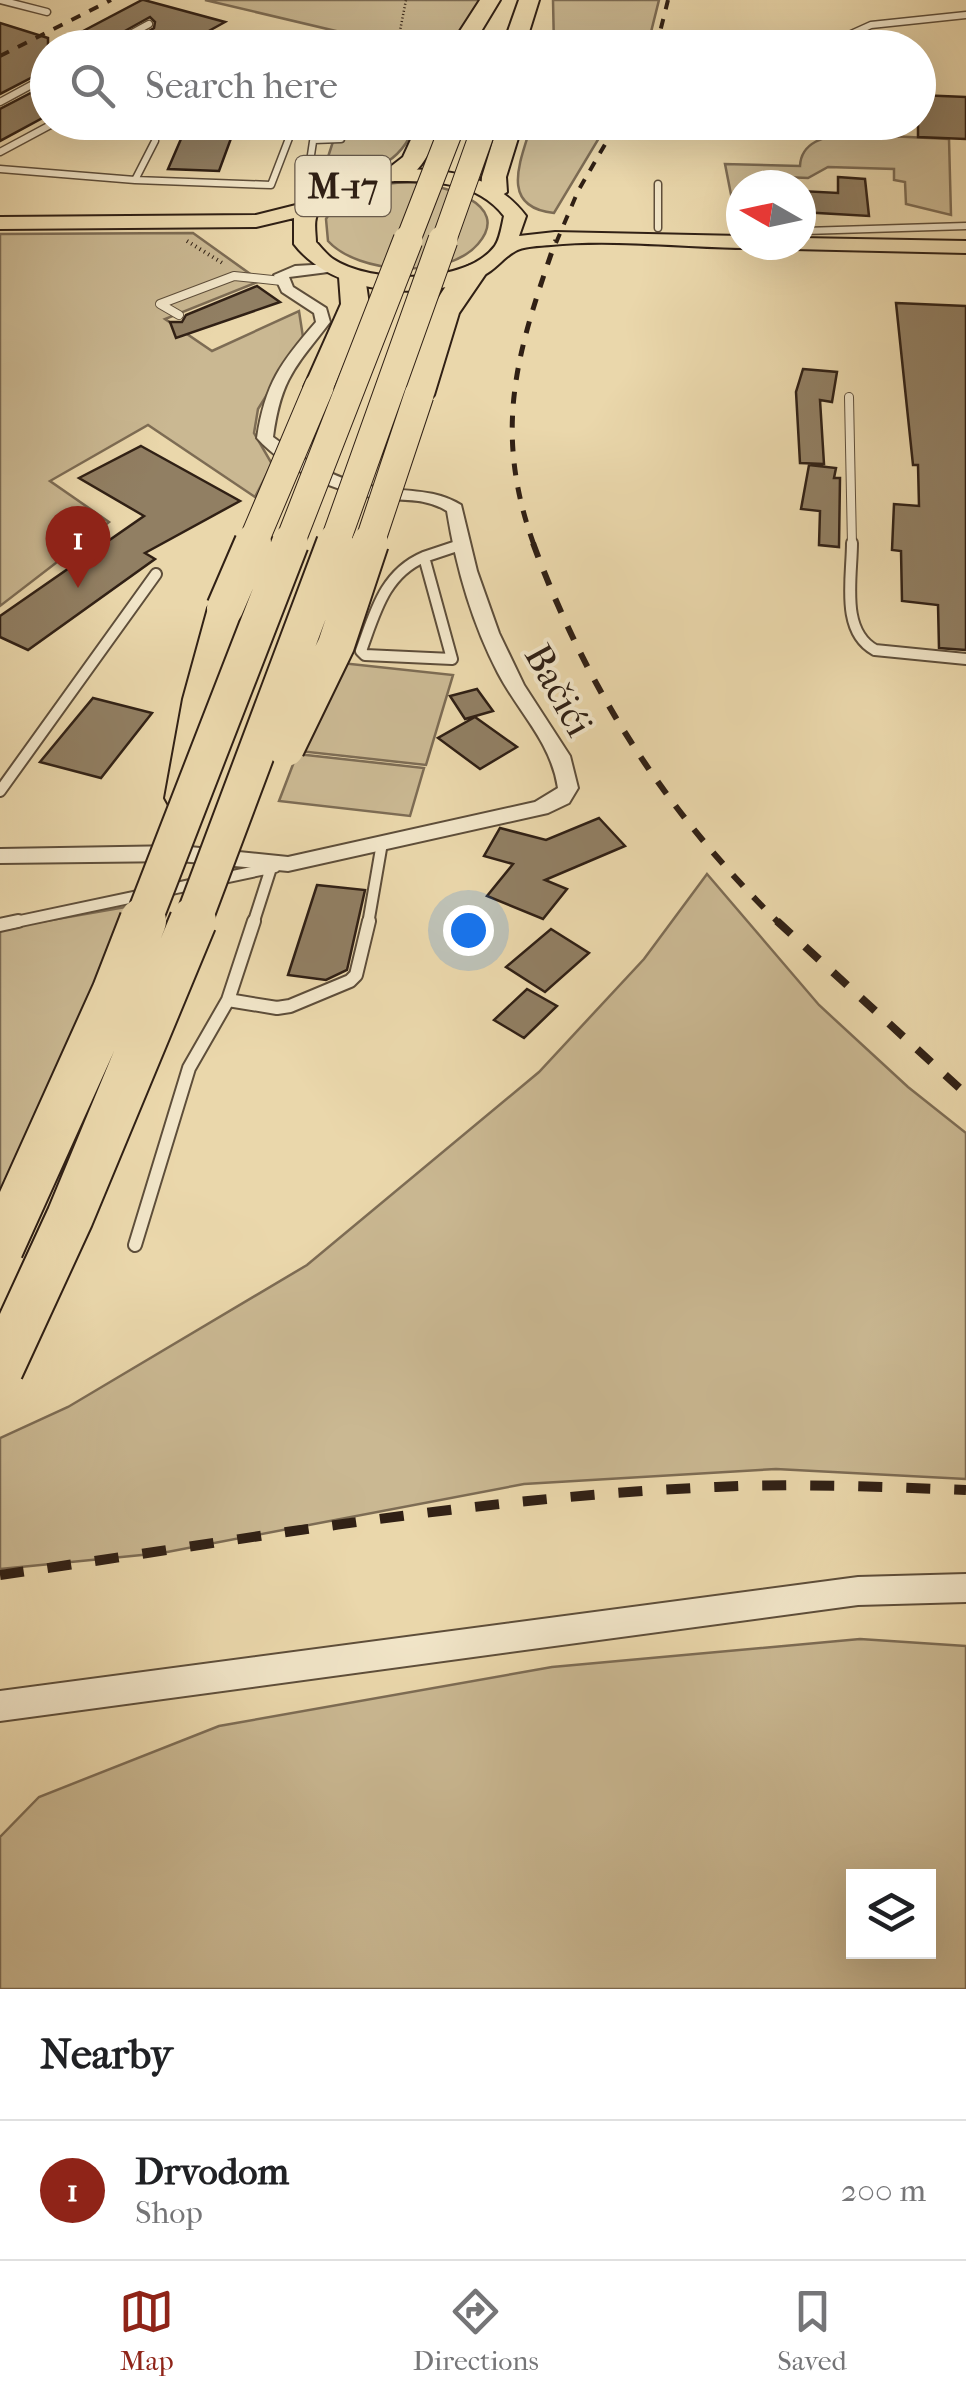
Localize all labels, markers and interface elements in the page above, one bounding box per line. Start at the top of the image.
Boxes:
search box [30,30,936,140]
icon: search [65,58,120,113]
text: Search here [145,63,338,108]
road number: M-17 [296,156,390,216]
north arrow [726,170,816,260]
pin: 1 [46,506,110,588]
street label: Bačići [515,636,602,744]
your location [443,905,494,956]
map controls [846,1869,936,1959]
button: layers [846,1869,936,1959]
text: Nearby [40,2030,172,2079]
text: Drvodom [135,2149,289,2194]
text: 1 [67,2172,78,2209]
text: 200 m [841,2172,926,2209]
text: Shop [135,2194,203,2231]
tab: Map [119,2284,174,2377]
tab: Directions [413,2284,539,2377]
tab: Saved [777,2284,847,2377]

